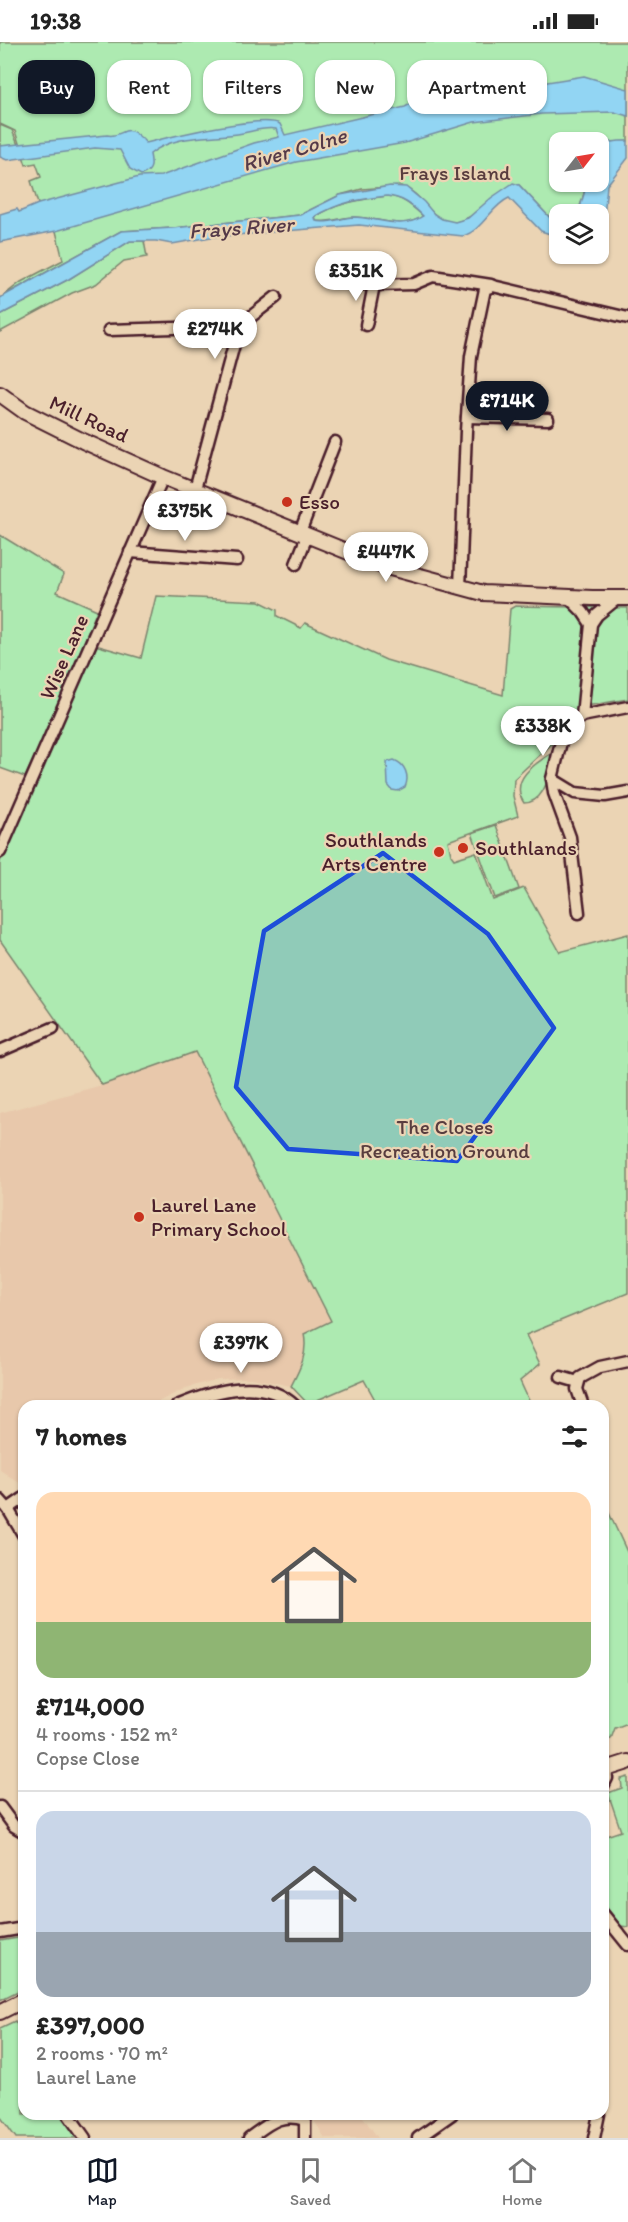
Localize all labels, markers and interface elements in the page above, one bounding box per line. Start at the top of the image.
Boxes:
text: 19:38 [30,8,81,35]
chip: Buy [18,60,95,114]
chip: Rent [107,60,191,114]
chip: Filters [203,60,303,114]
chip: New [315,60,395,114]
chip: Apartment [407,60,547,114]
water label: River Colne [239,121,351,177]
north arrow [549,132,609,192]
map controls [549,132,609,264]
park label: Frays Island [399,160,511,185]
button: layers [549,204,609,264]
water label: Frays River [188,210,297,245]
pin: £351K [314,251,398,302]
text: £351K [329,258,383,282]
pin: £274K [173,309,257,360]
text: £274K [187,316,243,340]
pin: £714K [465,381,549,432]
text: £714K [480,388,534,412]
street label: Mill Road [46,389,133,448]
place label: Esso [299,489,340,514]
pin: £375K [143,491,227,542]
marker: Esso [280,495,294,509]
text: £375K [158,498,212,522]
pin: £447K [344,532,428,583]
text: £447K [357,539,415,563]
street label: Wise Lane [34,611,93,703]
pin: £338K [501,706,585,757]
text: £338K [515,713,571,737]
place label: Southlands Arts Centre [322,827,427,876]
place label: Southlands [475,835,577,860]
marker: Southlands [456,841,470,855]
marker: Southlands Arts Centre [432,845,446,859]
park label: The Closes Recreation Ground [360,1114,530,1163]
place label: Laurel Lane Primary School [151,1192,287,1241]
marker: Laurel Lane Primary School [132,1210,146,1224]
pin: £397K [199,1323,283,1374]
text: £397K [214,1330,268,1354]
text: 7 homes [36,1420,127,1452]
icon: filters [558,1420,591,1453]
icon: home [260,1531,368,1639]
text: £714,000 [36,1690,145,1722]
text: 4 rooms · 152 m² [36,1722,178,1746]
text: Copse Close [36,1746,140,1770]
icon: home [260,1850,368,1958]
text: £397,000 [36,2009,145,2041]
text: 2 rooms · 70 m² [36,2041,168,2065]
text: Laurel Lane [36,2065,137,2089]
tab: Map [86,2154,119,2209]
tab: Saved [290,2154,331,2209]
tab: Home [502,2154,542,2209]

